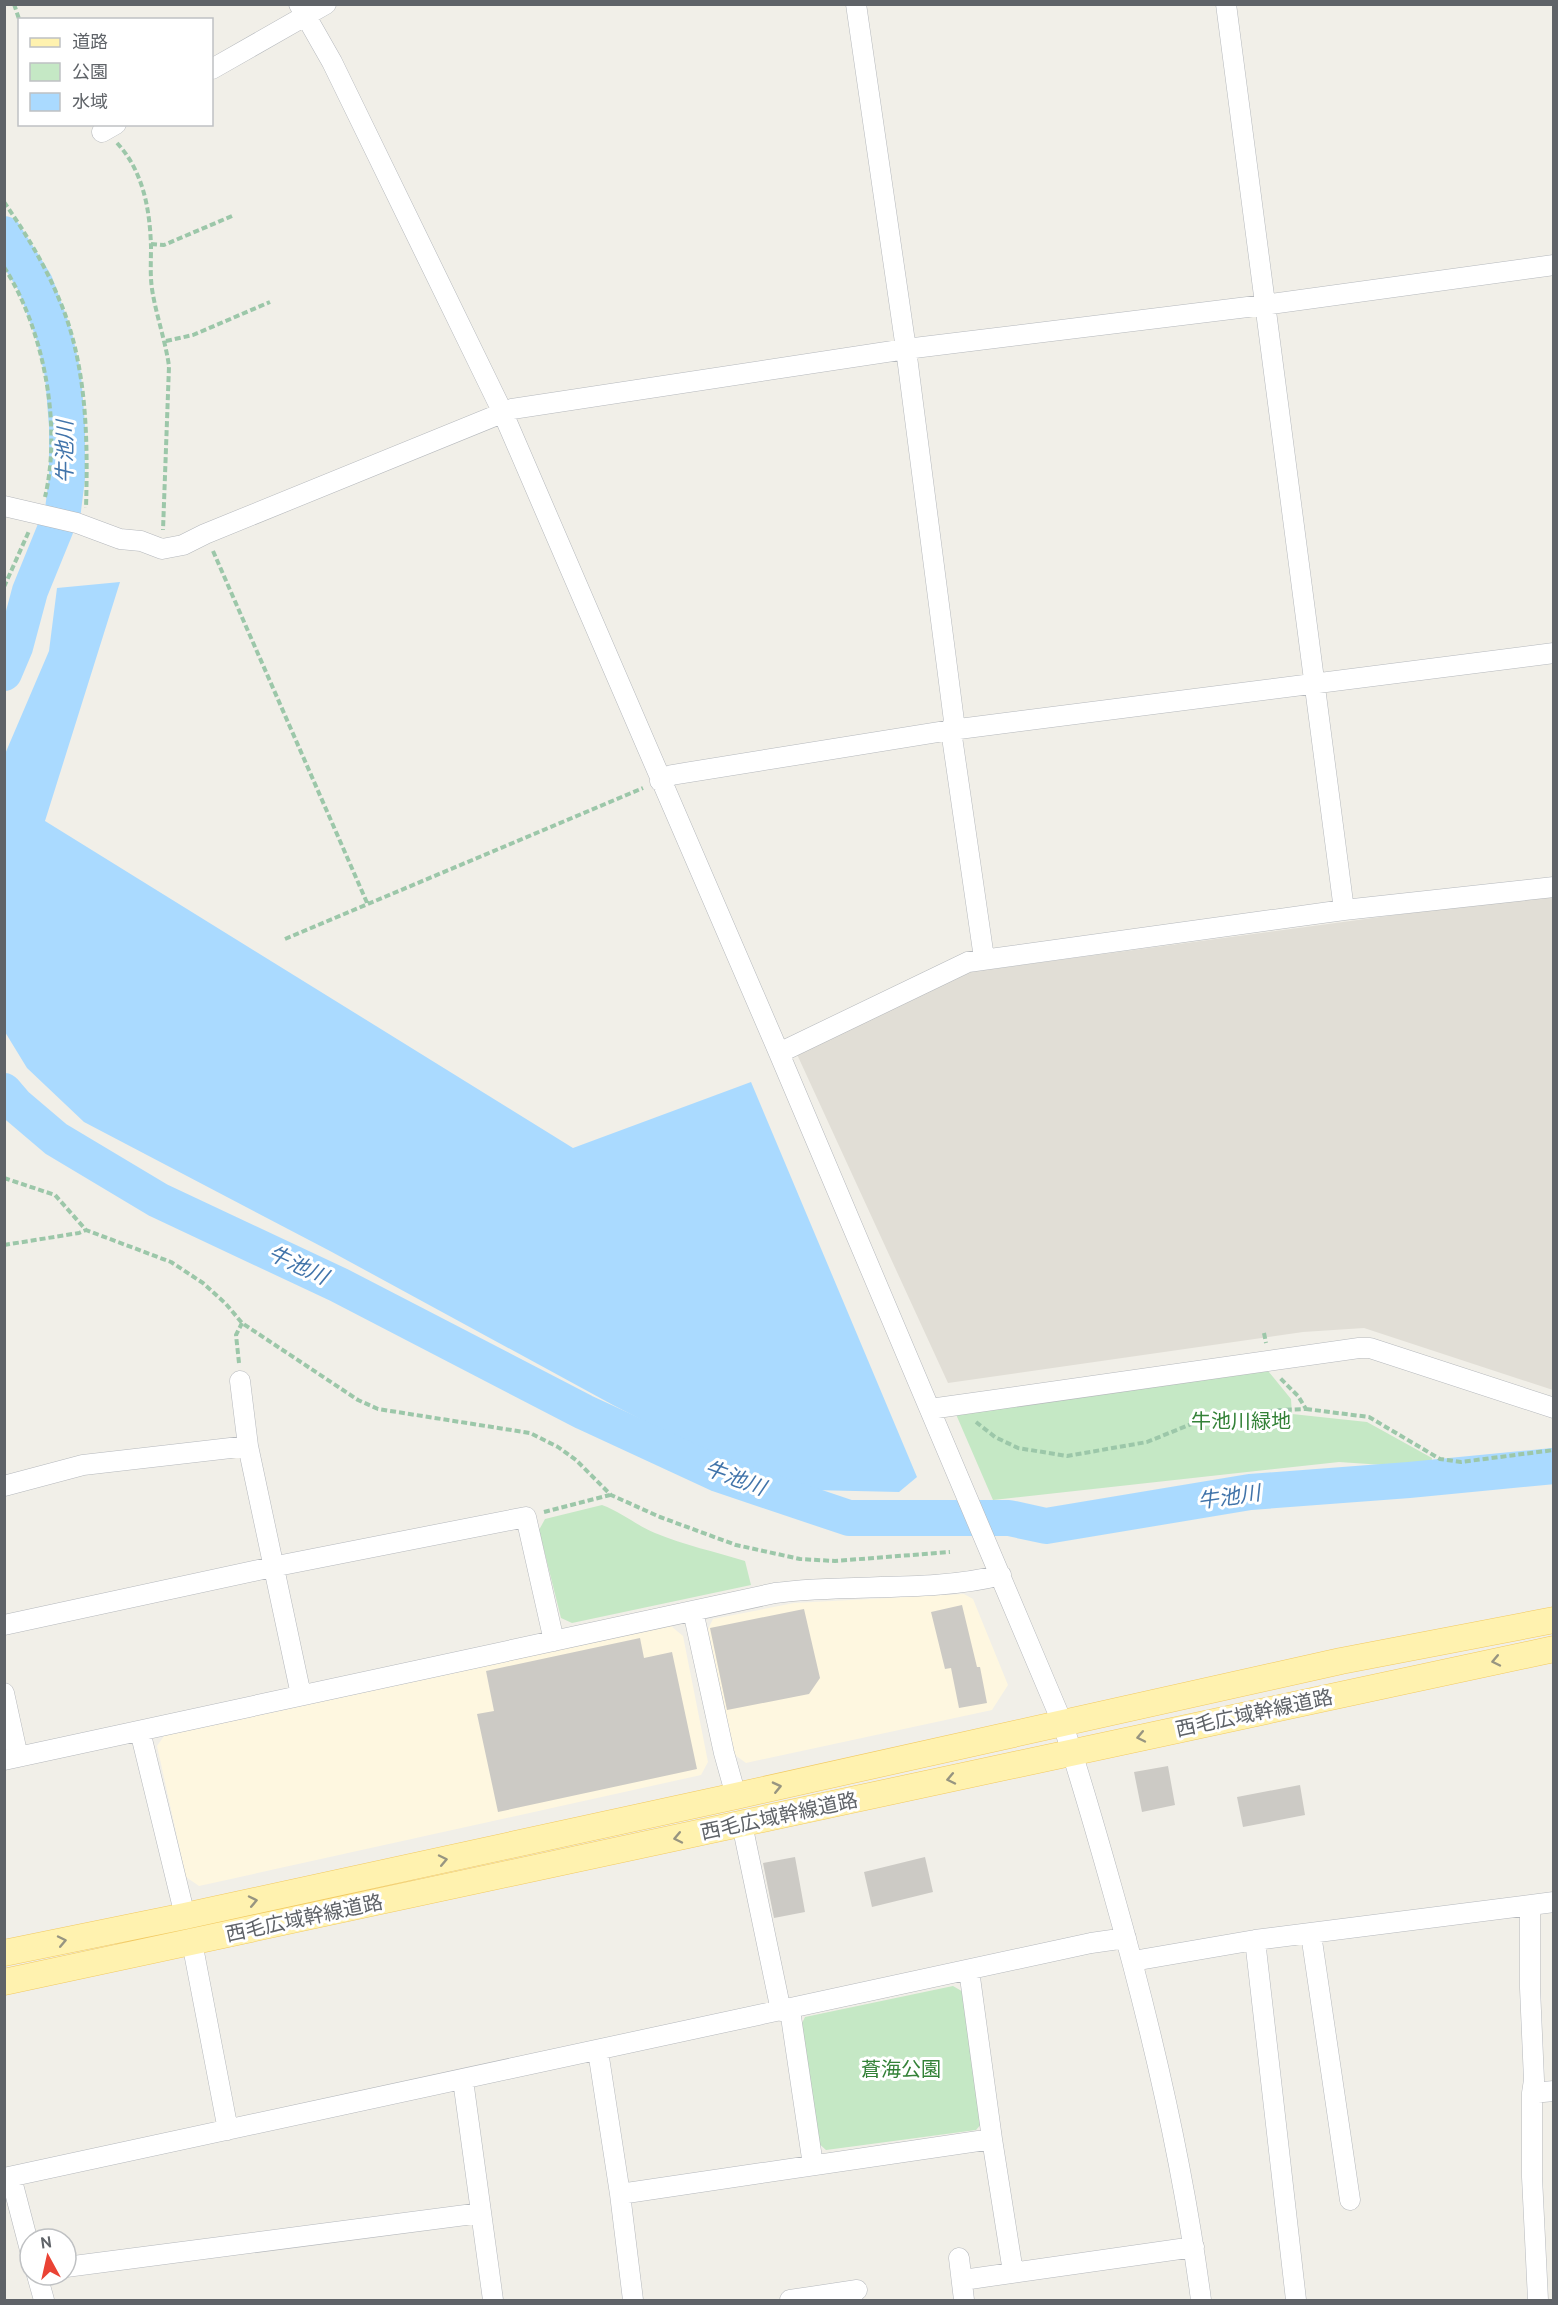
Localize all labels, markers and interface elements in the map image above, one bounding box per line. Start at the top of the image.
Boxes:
legend [18,18,213,126]
text: 道路 [72,31,108,53]
text: 公園 [72,61,108,83]
text: 水域 [72,91,108,113]
water label: 牛池川 [52,419,77,484]
water label: 牛池川 [264,1240,334,1290]
park label: 牛池川緑地 [1191,1409,1291,1433]
water label: 牛池川 [701,1455,771,1501]
water label: 牛池川 [1196,1479,1264,1513]
one-way arrow [1492,1654,1502,1667]
street label: 西毛広域幹線道路 [1173,1685,1335,1741]
one-way arrow [1137,1730,1147,1743]
one-way arrow [946,1772,956,1785]
one-way arrow [772,1781,782,1794]
street label: 西毛広域幹線道路 [698,1788,860,1844]
one-way arrow [673,1831,683,1844]
one-way arrow [438,1854,448,1867]
street label: 西毛広域幹線道路 [223,1890,385,1946]
one-way arrow [247,1895,257,1908]
one-way arrow [57,1935,67,1948]
park label: 蒼海公園 [861,2057,941,2081]
north arrow [18,2227,78,2287]
text: N [39,2232,53,2253]

